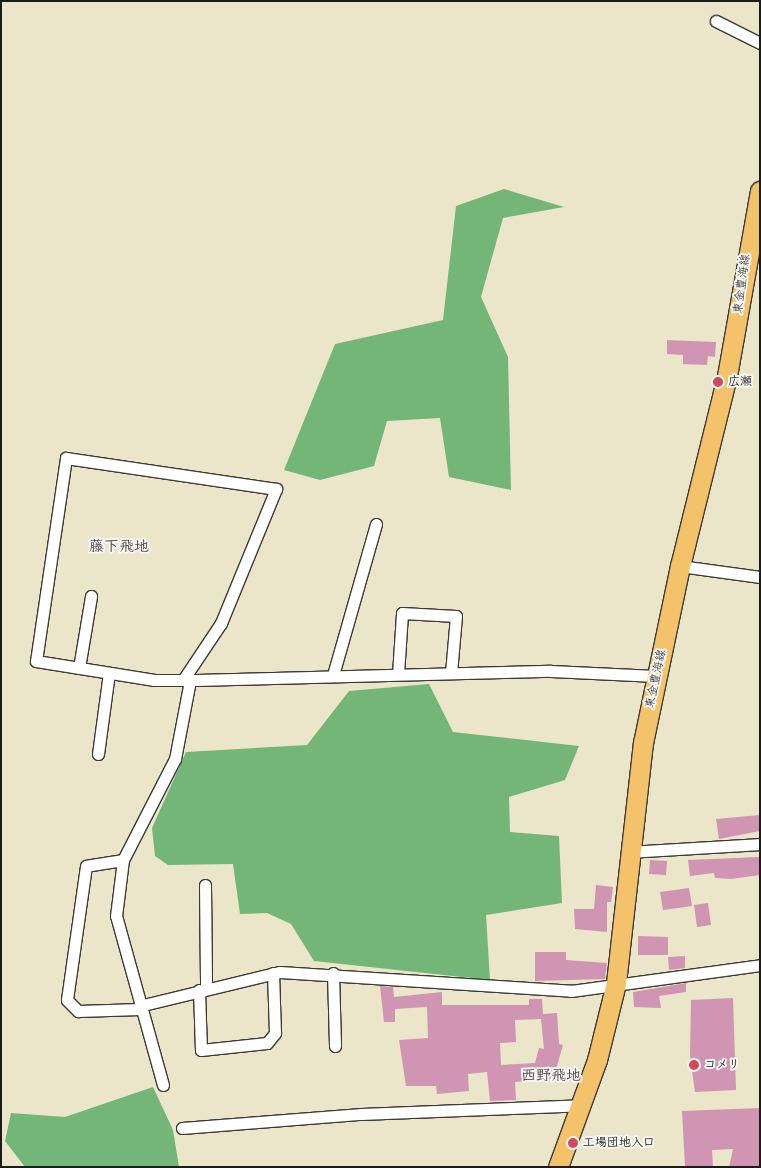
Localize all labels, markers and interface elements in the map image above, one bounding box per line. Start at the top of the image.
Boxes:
street label: 東金豊海線 [731,253,753,315]
place label: 広瀬 [728,375,752,389]
marker: 広瀬 [712,376,724,388]
district label: 藤下飛地 [89,538,149,556]
street label: 東金豊海線 [643,648,669,710]
place label: コメリ [704,1058,740,1072]
marker: コメリ [688,1059,700,1071]
district label: 西野飛地 [521,1067,581,1085]
place label: 工場団地入口 [583,1136,655,1150]
marker: 工場団地入口 [567,1137,579,1149]

